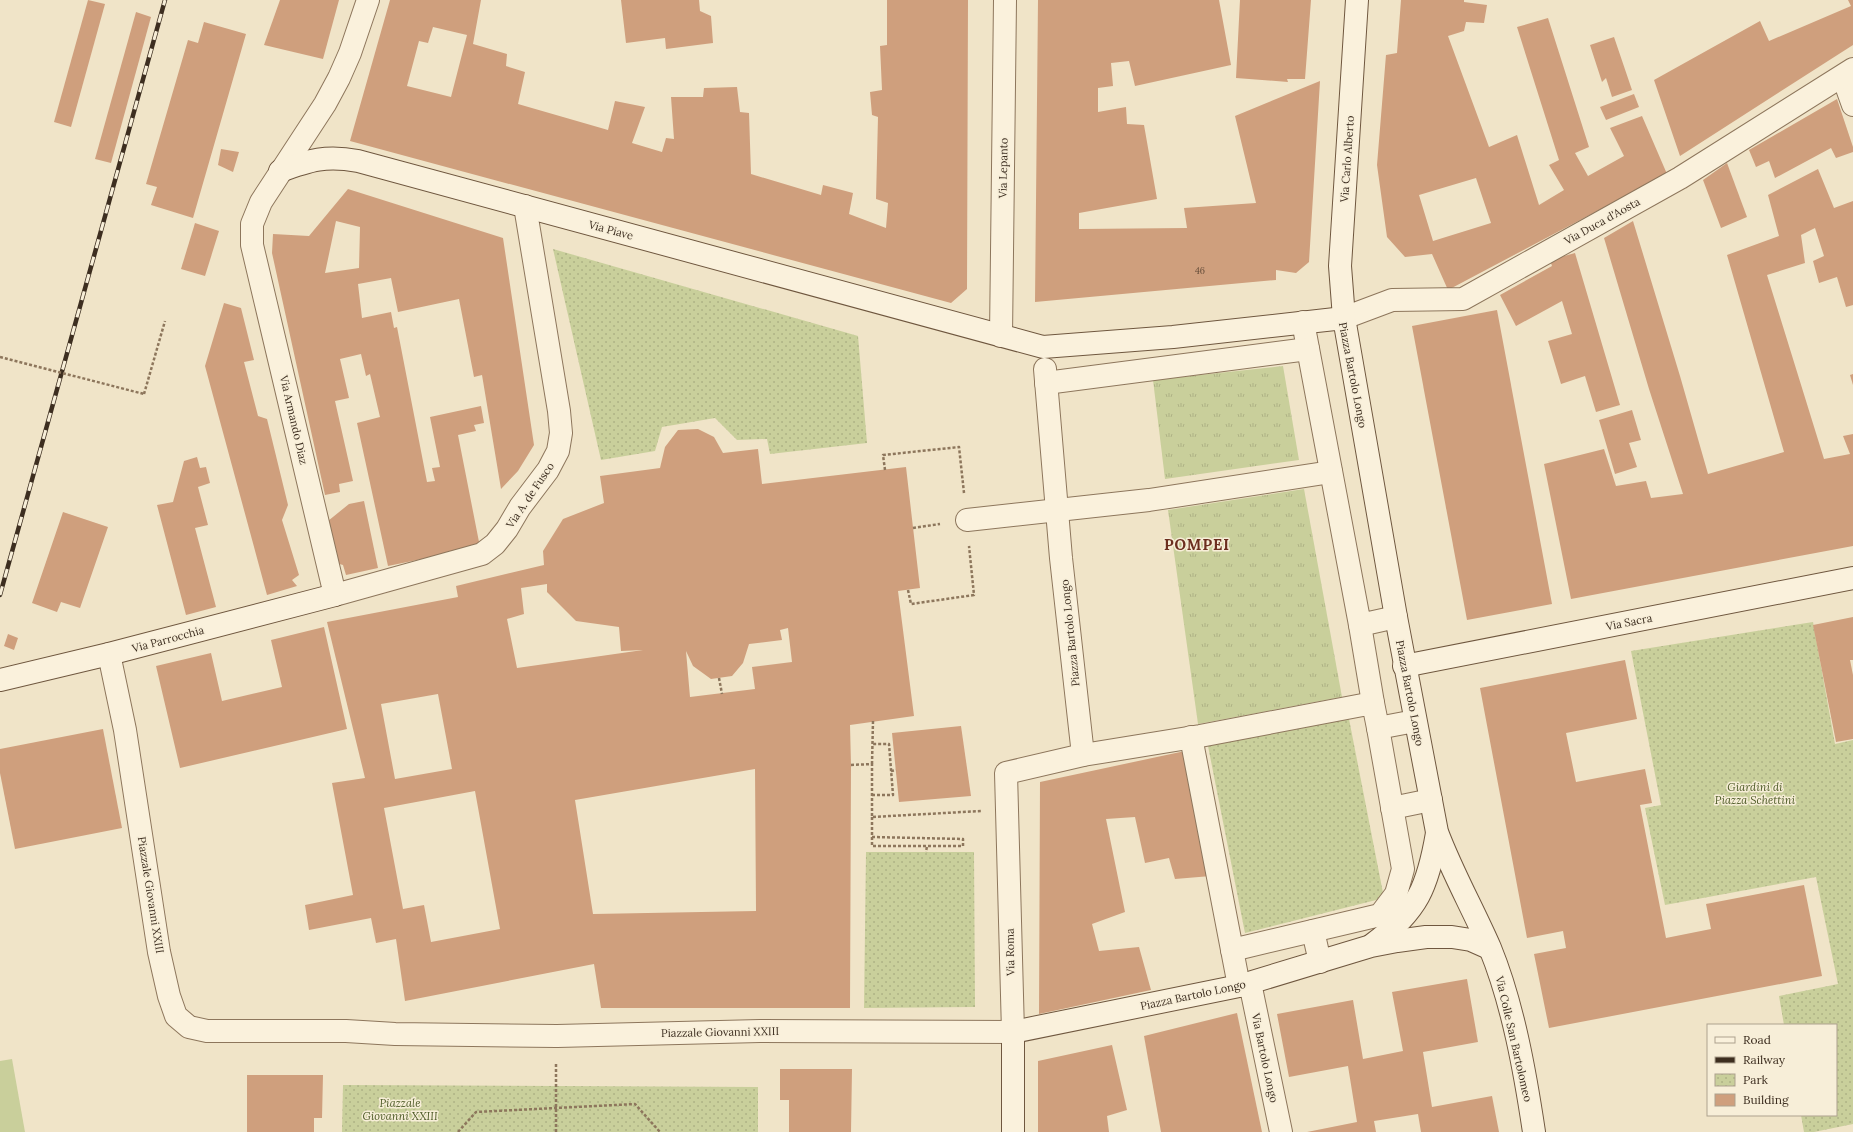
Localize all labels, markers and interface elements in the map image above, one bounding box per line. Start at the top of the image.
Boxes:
street label: Via Carlo Alberto [1337,115,1357,204]
street label: Via Lepanto [995,138,1011,199]
street label: Via Duca d'Aosta [1561,194,1643,248]
street label: Via Piave [586,217,635,243]
house number: 46 [1195,265,1205,276]
street label: Piazza Bartolo Longo [1336,321,1370,429]
street label: Via Armando Diaz [277,373,311,466]
street label: Via A. de Fusco [502,459,557,531]
district label: POMPEI [1164,535,1230,554]
street label: Piazza Bartolo Longo [1057,579,1083,687]
street label: Via Sacra [1604,611,1654,634]
street label: Via Parrocchia [130,623,206,656]
street label: Piazza Bartolo Longo [1393,639,1427,747]
park label: Giardini di Piazza Schettini [1715,780,1796,807]
street label: Piazzale Giovanni XXIII [135,836,167,955]
street label: Via Roma [1003,928,1017,977]
street label: Via Colle San Bartolomeo [1492,974,1535,1103]
street label: Piazza Bartolo Longo [1139,977,1247,1013]
street label: Via Bartolo Longo [1248,1011,1281,1104]
street label: Piazzale Giovanni XXIII [661,1024,780,1040]
legend [1707,1024,1837,1116]
text: Road [1743,1032,1771,1047]
text: Railway [1743,1052,1786,1067]
text: Park [1743,1072,1769,1087]
text: Building [1743,1092,1789,1107]
park label: Piazzale Giovanni XXIII [362,1096,438,1123]

